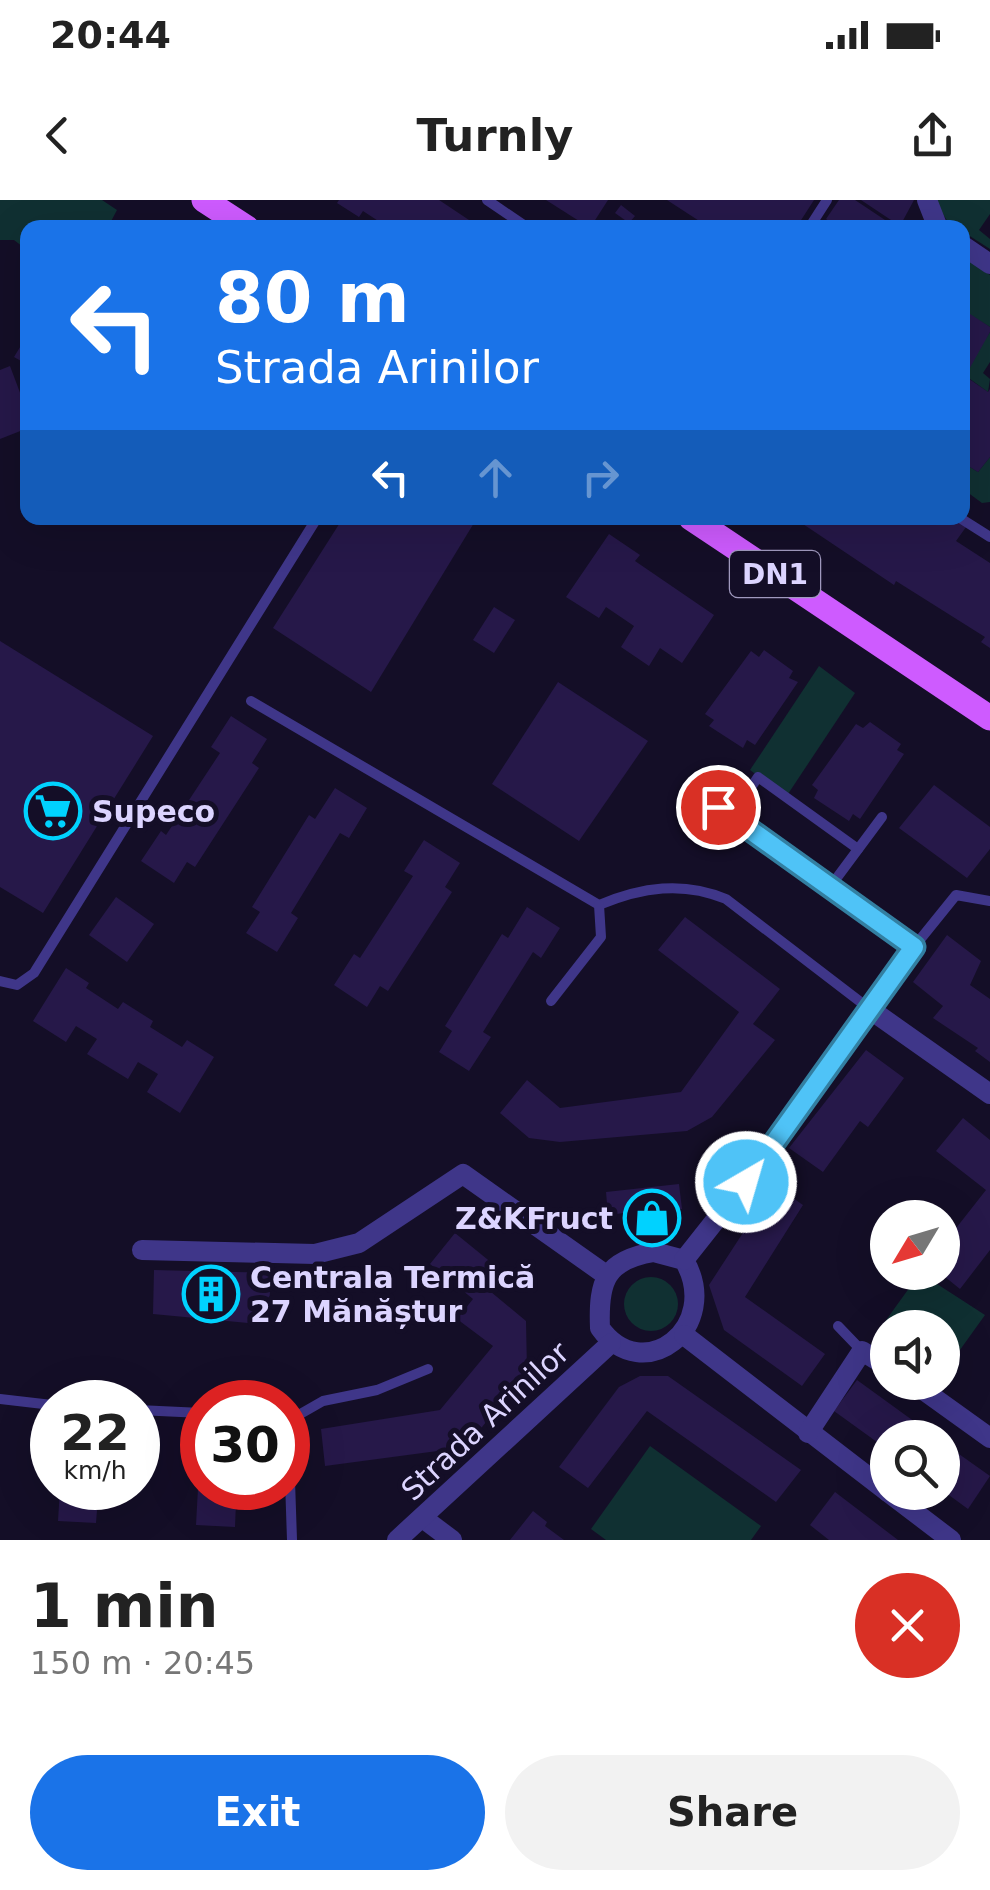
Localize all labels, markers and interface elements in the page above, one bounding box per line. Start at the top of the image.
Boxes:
text: 20:44 [50,13,171,57]
icon: back [30,108,85,163]
icon: share [905,108,960,163]
text: Turnly [417,109,573,162]
text: 80 m [215,257,410,339]
icon: left [50,260,180,390]
text: Strada Arinilor [215,341,539,394]
icon: left [363,450,418,505]
icon: ahead [468,450,523,505]
icon: right [573,450,628,505]
road number: DN1 [730,551,820,597]
pin [676,765,761,850]
icon: arrive [691,780,746,835]
supermarket icon: Supeco [23,781,83,841]
place label: Supeco [92,794,215,829]
position arrow [694,1130,798,1234]
shop icon: Z&KFruct [622,1188,682,1248]
north arrow [870,1200,960,1290]
map controls [870,1200,960,1510]
place label: Z&KFruct [455,1201,613,1236]
place label: Centrala Termică 27 Mănăștur [250,1260,535,1329]
building icon: Centrala Termică 27 Mănăștur [181,1264,241,1324]
button: sound [870,1310,960,1400]
street label: Strada Arinilor [394,1334,576,1507]
speed limit sign: 30 [180,1380,310,1510]
text: 22 [60,1404,130,1462]
button: search [870,1420,960,1510]
text: km/h [63,1456,127,1485]
text: 1 min [30,1571,218,1641]
button: close [855,1573,960,1678]
text: 150 m · 20:45 [30,1644,255,1682]
button: Exit [30,1755,485,1870]
button: Share [505,1755,960,1870]

